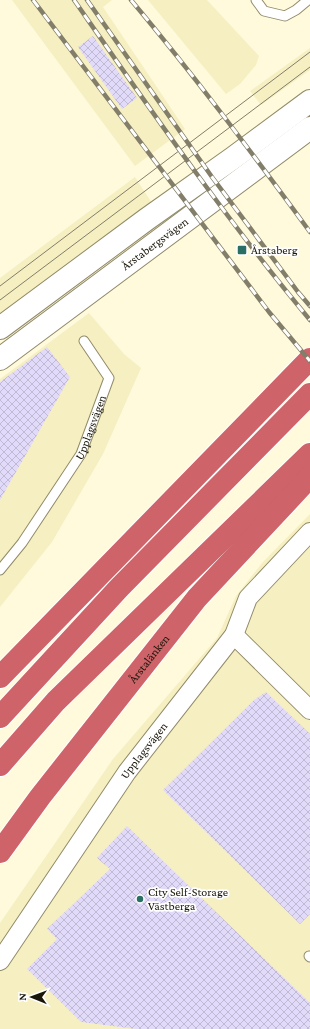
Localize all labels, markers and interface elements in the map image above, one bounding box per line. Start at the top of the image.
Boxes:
street label: Årstabergsvägen [119,214,191,273]
place label: Årstaberg [251,243,298,257]
marker: Årstaberg [236,244,248,256]
street label: Upplagsvägen [72,393,109,463]
street label: Årstalänken [126,631,173,686]
street label: Upplagsvägen [117,719,171,781]
place label: City Self-Storage Västberga [148,885,228,913]
marker: City Self-Storage Västberga [135,894,145,904]
north arrow [12,977,52,1017]
text: N [16,992,28,1001]

